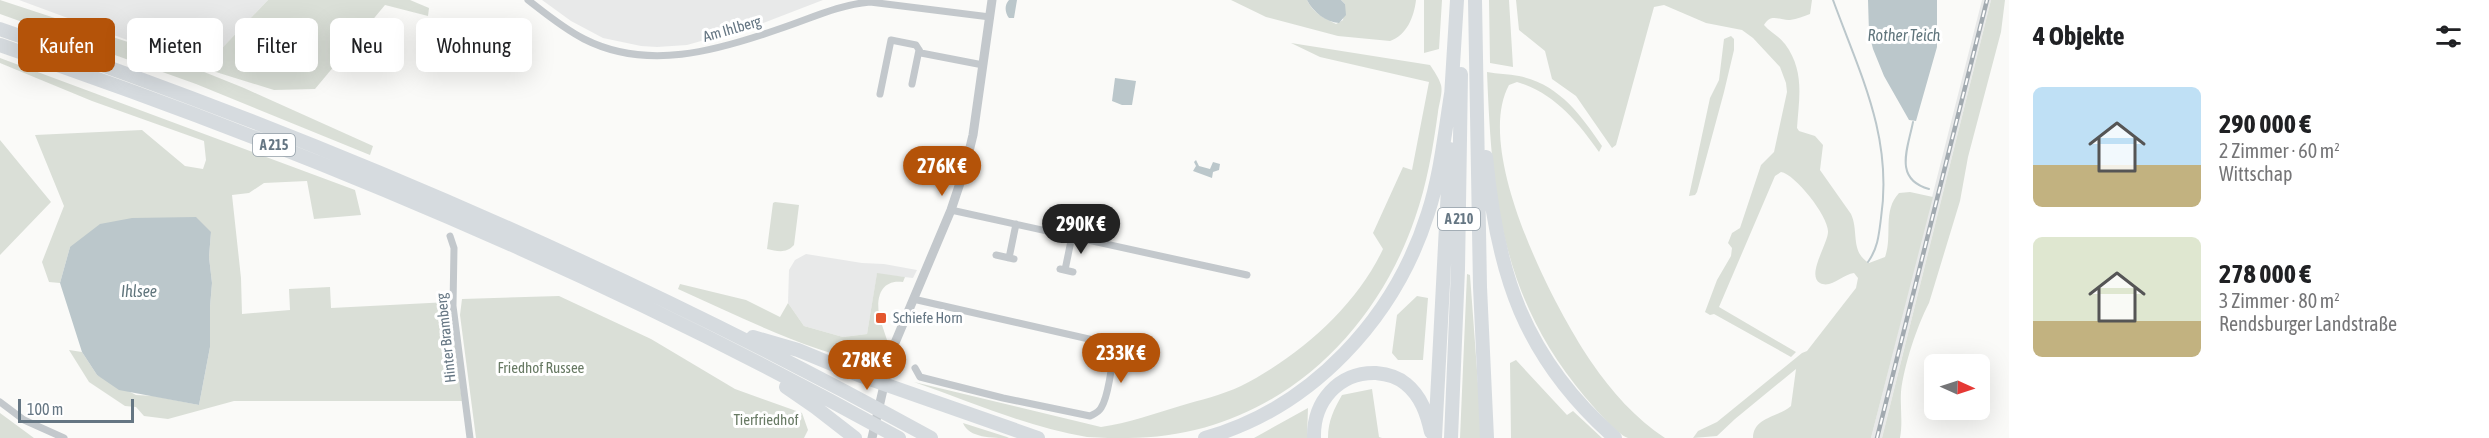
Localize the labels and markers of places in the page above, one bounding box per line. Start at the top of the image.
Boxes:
pin: 276K € [893,146,991,197]
pin: 290K € [1032,204,1130,255]
place label: Schiefe Horn [893,309,963,326]
marker: Schiefe Horn [874,311,888,325]
pin: 233K € [1072,333,1170,384]
pin: 278K € [818,340,916,391]

